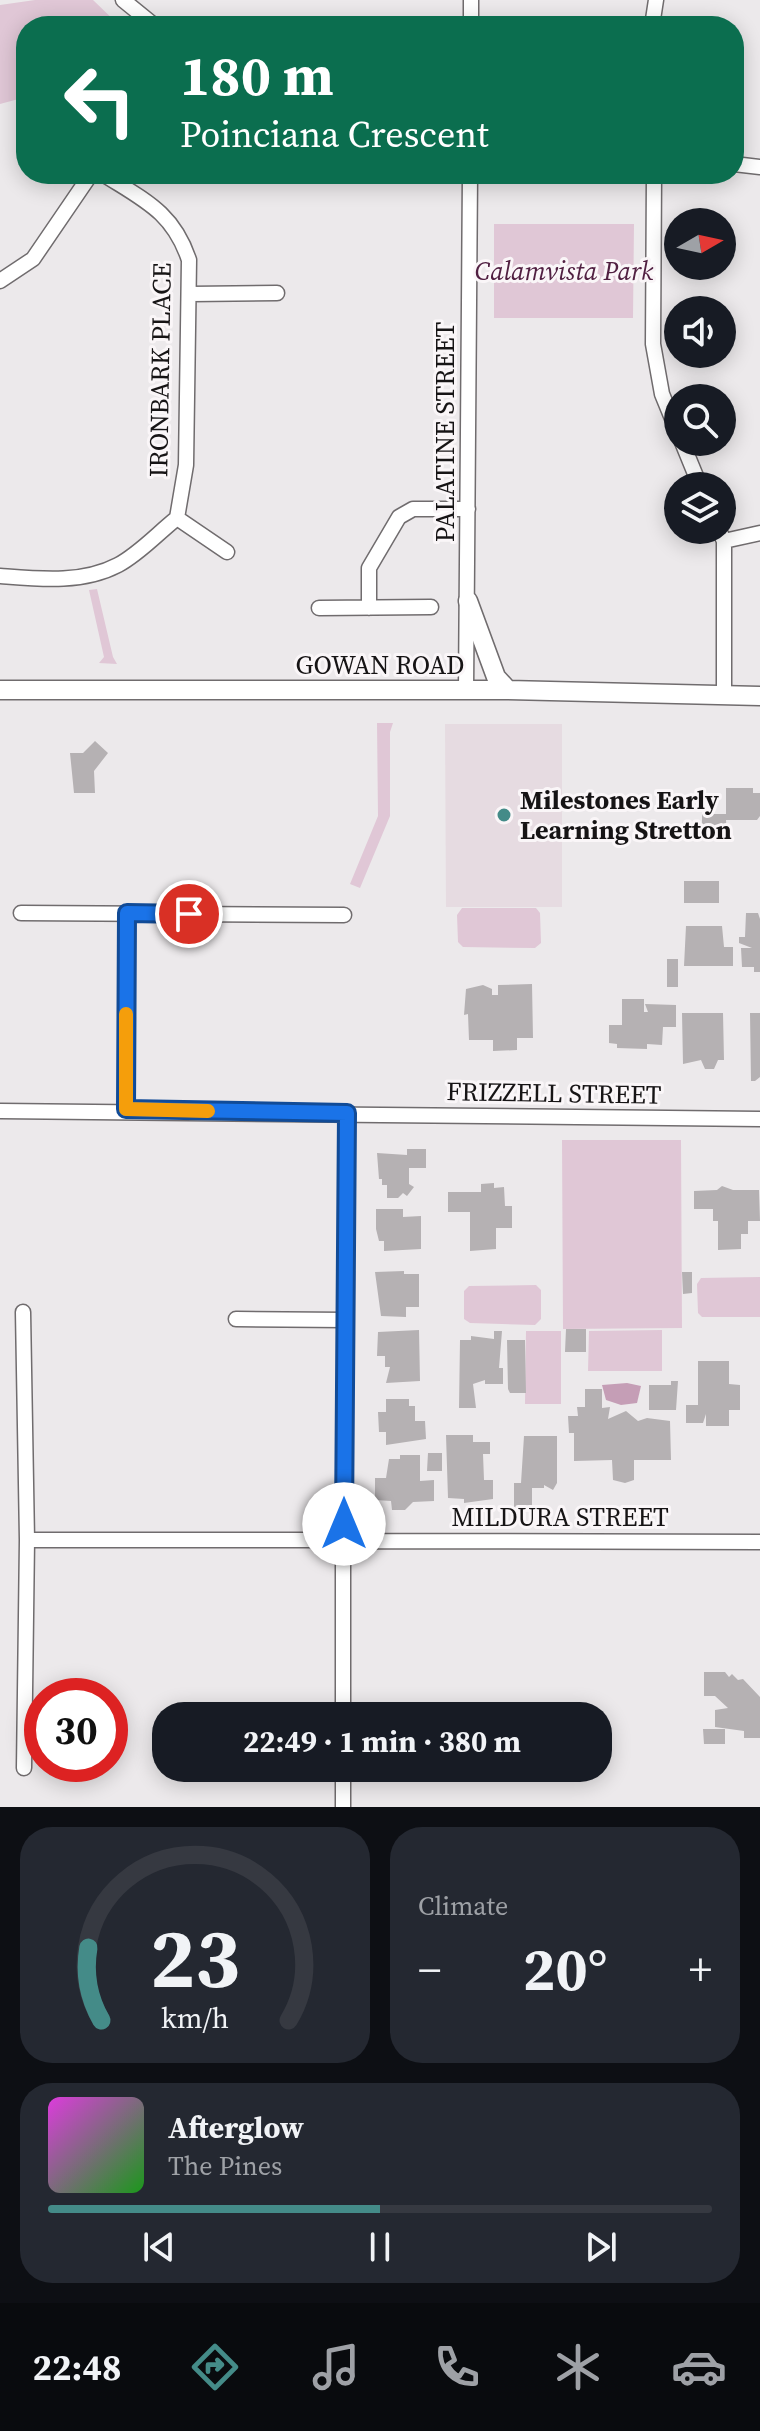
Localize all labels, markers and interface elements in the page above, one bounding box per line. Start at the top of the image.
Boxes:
text: 180 m [180,37,334,114]
icon: left [48,48,152,152]
text: Poinciana Crescent [180,110,489,159]
north arrow [664,208,736,280]
map controls [664,208,736,544]
park label: Calamvista Park [475,253,654,289]
street label: IRONBARK PLACE [140,262,180,478]
button: sound [664,296,736,368]
street label: PALATINE STREET [427,321,463,542]
button: search [664,384,736,456]
button: layers [664,472,736,544]
street label: GOWAN ROAD [295,647,465,683]
place label: Milestones Early Learning Stretton [520,782,732,848]
marker: Milestones Early Learning Stretton [495,806,513,824]
pin [155,880,223,948]
icon: arrive [167,892,211,936]
street label: FRIZZELL STREET [446,1073,662,1113]
position arrow [302,1482,386,1566]
street label: MILDURA STREET [451,1499,669,1535]
speed limit sign: 30 [24,1678,128,1782]
text: 22:49 · 1 min · 380 m [243,1721,521,1762]
text: Climate [418,1888,508,1924]
text: 23 [150,1901,240,2015]
text: 20° [523,1928,607,2010]
text: − [418,1939,441,2000]
text: + [689,1939,712,2000]
text: km/h [161,1998,229,2038]
text: Afterglow [168,2107,304,2148]
text: The Pines [168,2148,282,2184]
icon: previous [137,2225,181,2269]
icon: pause [358,2225,402,2269]
icon: next [579,2225,623,2269]
icon: directions [187,2339,243,2395]
icon: music [308,2339,364,2395]
icon: phone [429,2339,485,2395]
icon: climate [550,2339,606,2395]
icon: car [671,2339,727,2395]
text: 22:48 [33,2343,121,2392]

